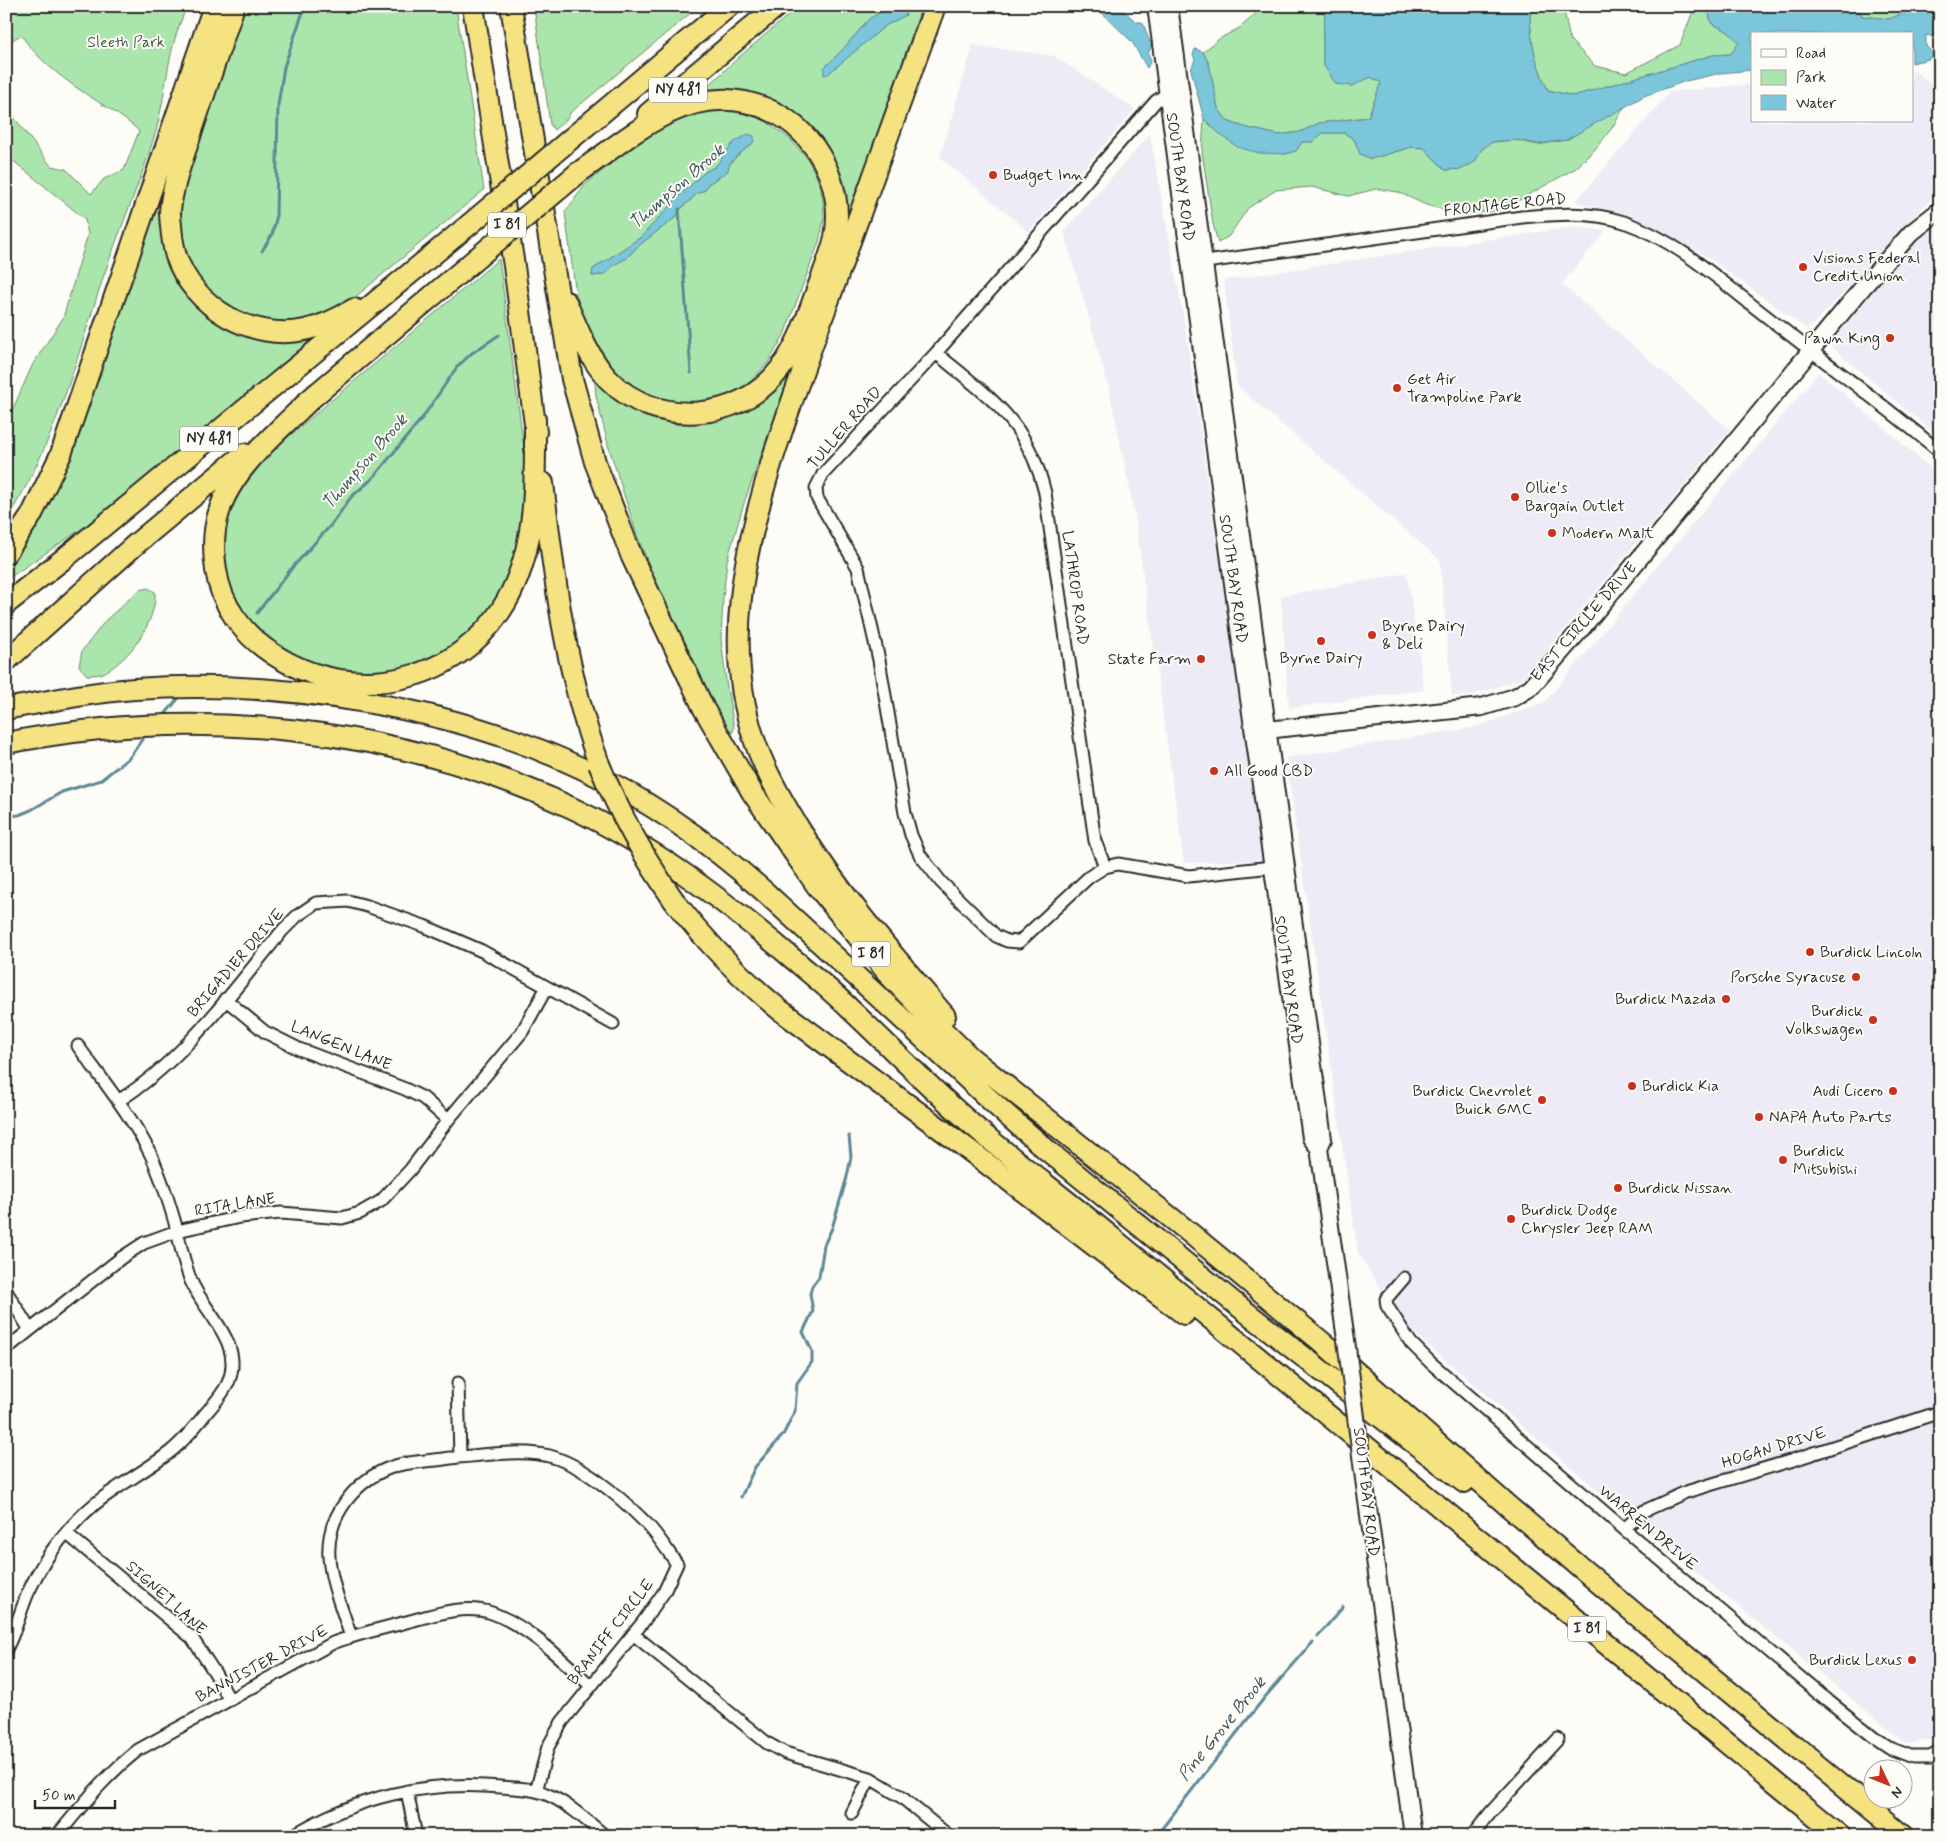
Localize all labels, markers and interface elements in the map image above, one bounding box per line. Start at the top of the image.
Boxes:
park label: Sleeth Park [87,32,165,53]
legend [1751,32,1914,122]
text: Road [1796,44,1826,64]
text: Park [1796,68,1826,88]
road number: NY 481 [649,78,707,102]
text: Water [1796,94,1836,114]
street label: SOUTH BAY ROAD [1161,111,1199,243]
water label: Thompson Brook [624,138,731,235]
place label: Budget Inn [1003,165,1084,187]
marker: Budget Inn [987,169,999,181]
street label: FRONTAGE ROAD [1443,188,1567,222]
road number: I 81 [488,212,526,238]
place label: Visions Federal Credit Union [1813,248,1920,287]
marker: Visions Federal Credit Union [1797,261,1809,273]
place label: Pawn King [1804,328,1880,350]
marker: Pawn King [1884,332,1896,344]
place label: Get Air Trampoline Park [1407,369,1521,408]
street label: TULLER ROAD [803,382,887,474]
marker: Get Air Trampoline Park [1391,382,1403,394]
water label: Thompson Brook [317,408,414,515]
road number: NY 481 [180,426,238,452]
place label: Ollie's Bargain Outlet [1525,478,1626,518]
marker: Ollie's Bargain Outlet [1509,491,1521,503]
street label: SOUTH BAY ROAD [1214,513,1252,645]
place label: Modern Malt [1562,523,1654,544]
marker: Modern Malt [1546,527,1558,539]
street label: LATHROP ROAD [1057,529,1093,647]
street label: EAST CIRCLE DRIVE [1526,558,1642,686]
place label: Byrne Dairy & Deli [1382,616,1465,655]
marker: Byrne Dairy & Deli [1366,629,1378,641]
marker: Byrne Dairy [1315,635,1327,647]
place label: Byrne Dairy [1280,648,1362,669]
place label: State Farm [1108,649,1191,670]
marker: State Farm [1195,653,1207,665]
place label: All Good CBD [1224,761,1313,782]
marker: All Good CBD [1208,765,1220,777]
street label: BRIGADIER DRIVE [183,904,289,1022]
street label: SOUTH BAY ROAD [1269,914,1307,1046]
road number: I 81 [852,942,890,966]
place label: Burdick Lincoln [1820,942,1922,963]
marker: Burdick Lincoln [1804,946,1816,958]
place label: Porsche Syracuse [1730,967,1846,988]
marker: Porsche Syracuse [1850,971,1862,983]
place label: Burdick Mazda [1615,989,1716,1010]
marker: Burdick Mazda [1720,993,1732,1005]
place label: Burdick Volkswagen [1785,1001,1863,1041]
marker: Burdick Volkswagen [1867,1014,1879,1026]
street label: LANGEN LANE [287,1016,395,1076]
place label: Burdick Kia [1642,1076,1719,1097]
marker: Burdick Kia [1626,1080,1638,1092]
place label: Burdick Chevrolet Buick GMC [1413,1081,1532,1120]
place label: Audi Cicero [1812,1081,1883,1102]
marker: Audi Cicero [1887,1085,1899,1097]
marker: Burdick Chevrolet Buick GMC [1536,1094,1548,1106]
place label: NAPA Auto Parts [1769,1107,1892,1128]
marker: NAPA Auto Parts [1753,1111,1765,1123]
place label: Burdick Mitsubishi [1793,1141,1857,1180]
marker: Burdick Mitsubishi [1777,1154,1789,1166]
place label: Burdick Nissan [1628,1178,1733,1199]
marker: Burdick Nissan [1612,1182,1624,1194]
street label: RITA LANE [193,1188,277,1222]
place label: Burdick Dodge Chrysler Jeep RAM [1521,1200,1653,1239]
marker: Burdick Dodge Chrysler Jeep RAM [1505,1213,1517,1225]
street label: HOGAN DRIVE [1719,1422,1829,1474]
street label: SOUTH BAY ROAD [1348,1426,1384,1558]
street label: WARREN DRIVE [1594,1480,1702,1576]
street label: SIGNET LANE [121,1556,211,1640]
street label: BRANIFF CIRCLE [563,1575,659,1689]
road number: I 81 [1568,1616,1606,1642]
street label: BANNISTER DRIVE [192,1620,332,1708]
place label: Burdick Lexus [1809,1650,1902,1671]
marker: Burdick Lexus [1906,1654,1918,1666]
water label: Pine Grove Brook [1172,1671,1272,1786]
north arrow [1864,1760,1914,1810]
scale bar [35,1777,115,1809]
text: N [1887,1783,1907,1802]
text: 50 m [42,1786,76,1806]

